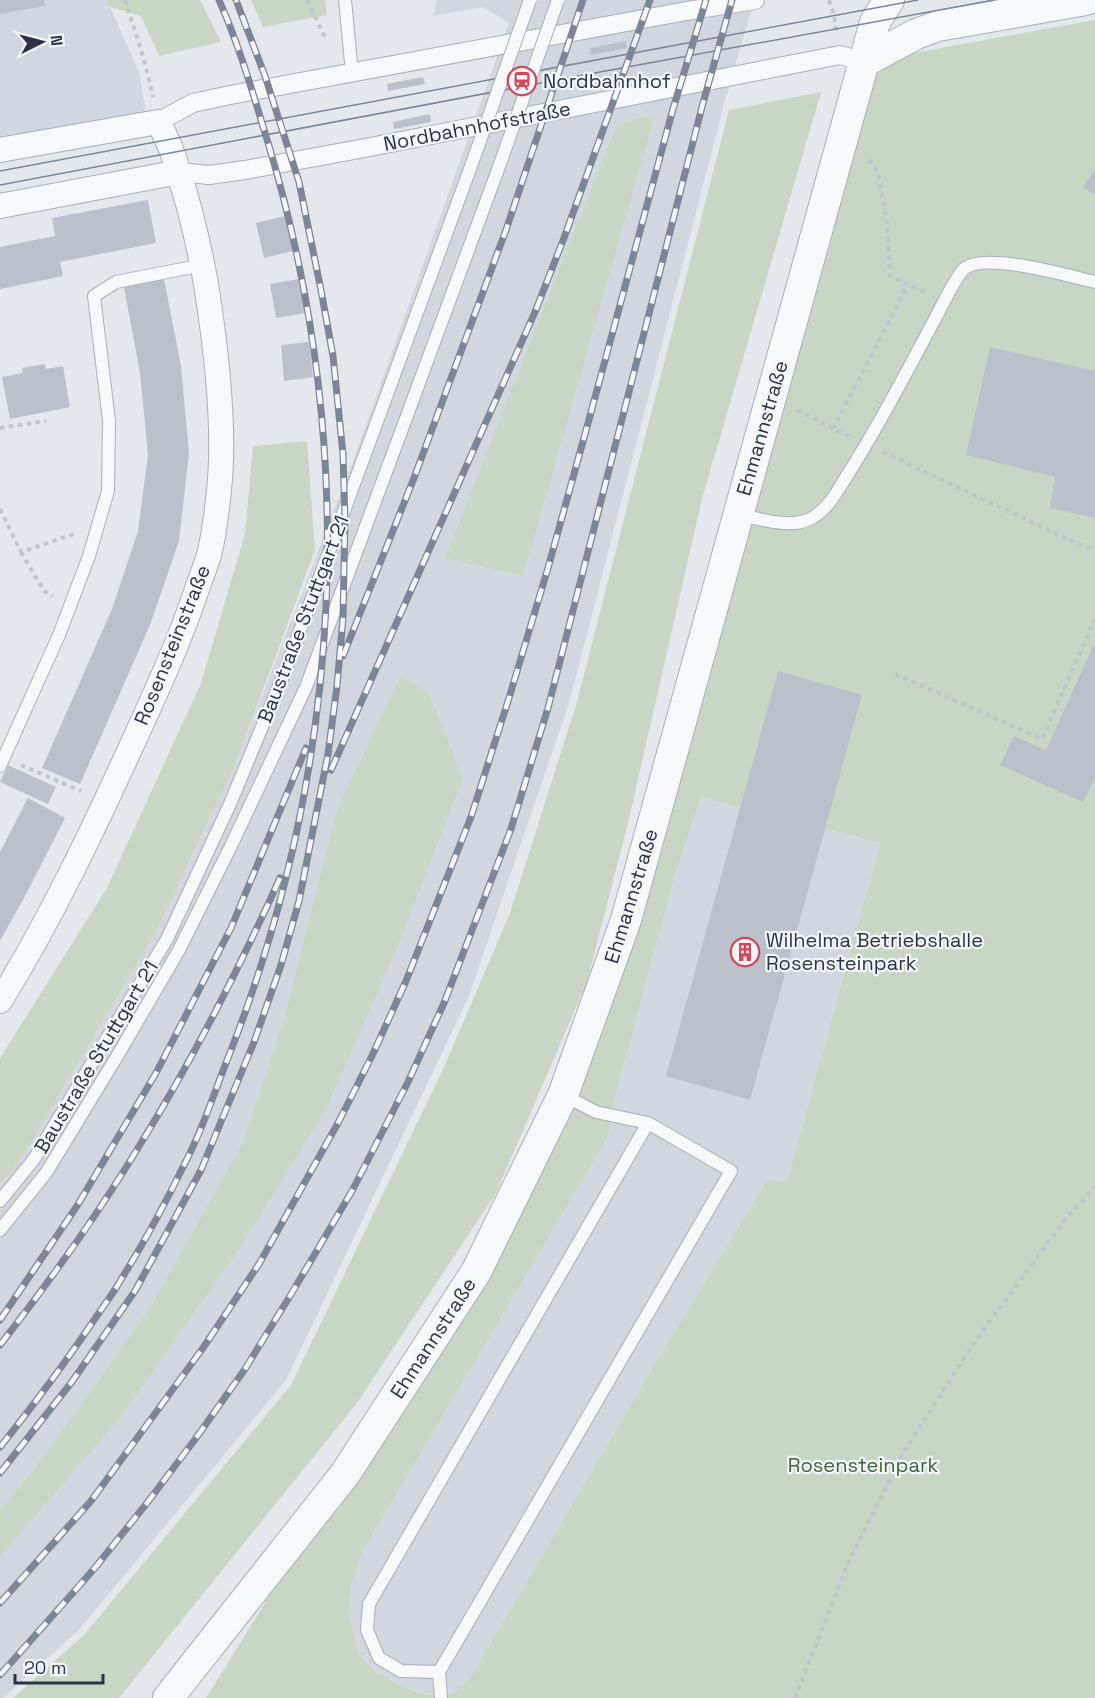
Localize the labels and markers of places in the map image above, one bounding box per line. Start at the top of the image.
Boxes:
station icon: Nordbahnhof [506,65,538,97]
place label: Nordbahnhof [543,68,671,94]
place label: Wilhelma Betriebshalle Rosensteinpark [766,927,983,976]
building icon: Wilhelma Betriebshalle Rosensteinpark [729,936,761,968]

